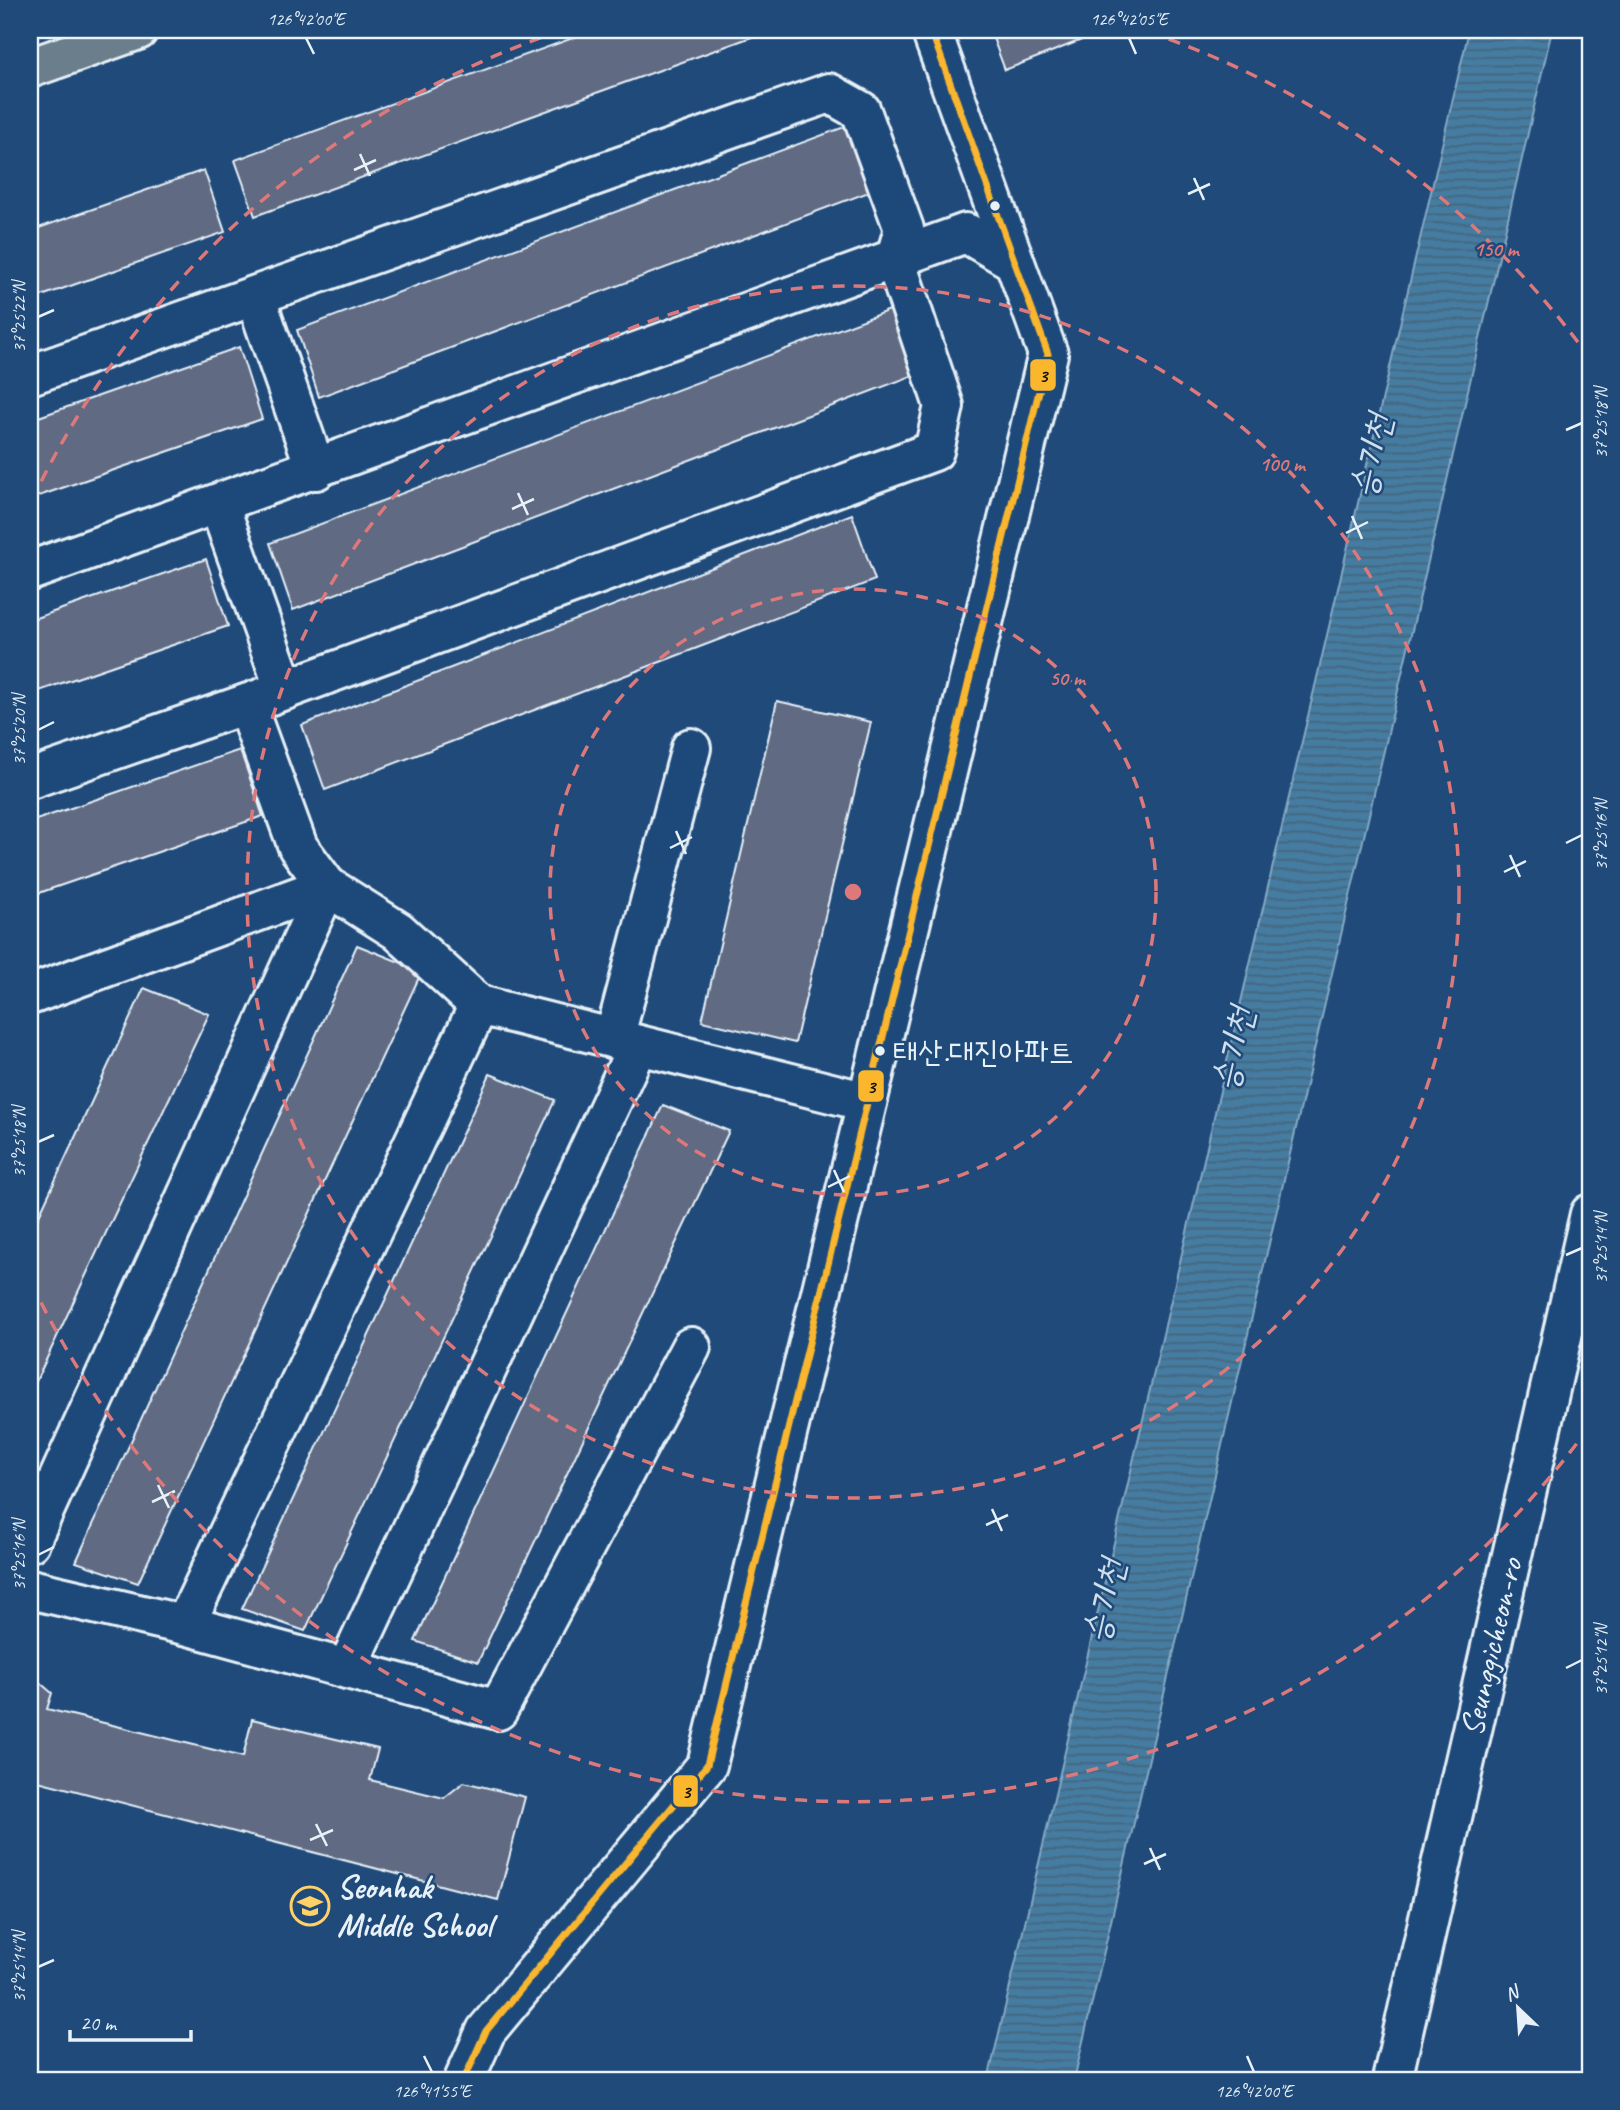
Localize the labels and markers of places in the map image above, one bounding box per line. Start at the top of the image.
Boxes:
unlabelled marker [988,199,1002,213]
centre of rings [841,880,865,904]
place label: 태산.대진아파트 [893,1032,1074,1071]
marker: 태산.대진아파트 [873,1044,887,1058]
place label: Seonhak Middle School [337,1866,498,1946]
school or university icon: Seonhak Middle School [289,1885,331,1927]

